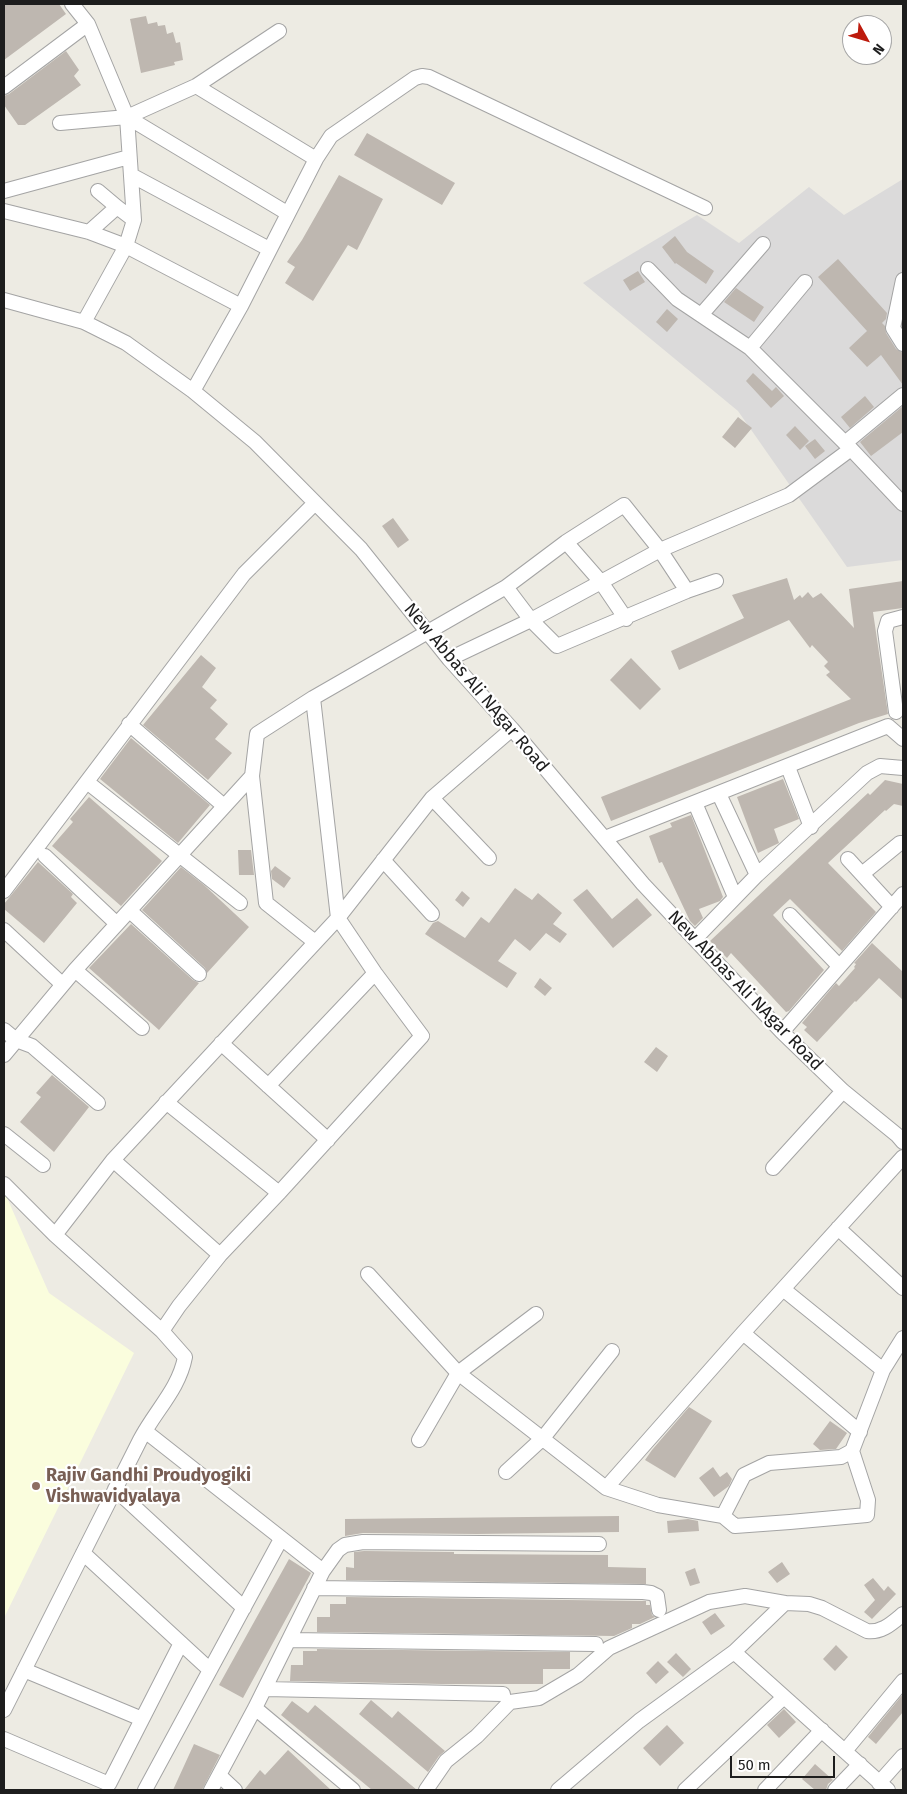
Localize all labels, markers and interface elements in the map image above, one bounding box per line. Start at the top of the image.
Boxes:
north arrow [842,15,892,65]
text: N [869,40,888,58]
street label: New Abbas Ali NAgar Road [399,599,553,777]
street label: New Abbas Ali NAgar Road [663,906,827,1076]
place label: Rajiv Gandhi Proudyogiki Vishwavidyalaya [46,1465,251,1508]
marker: Rajiv Gandhi Proudyogiki Vishwavidyalaya [30,1480,42,1492]
scale bar [732,1746,837,1778]
text: 50 m [738,1756,771,1774]

